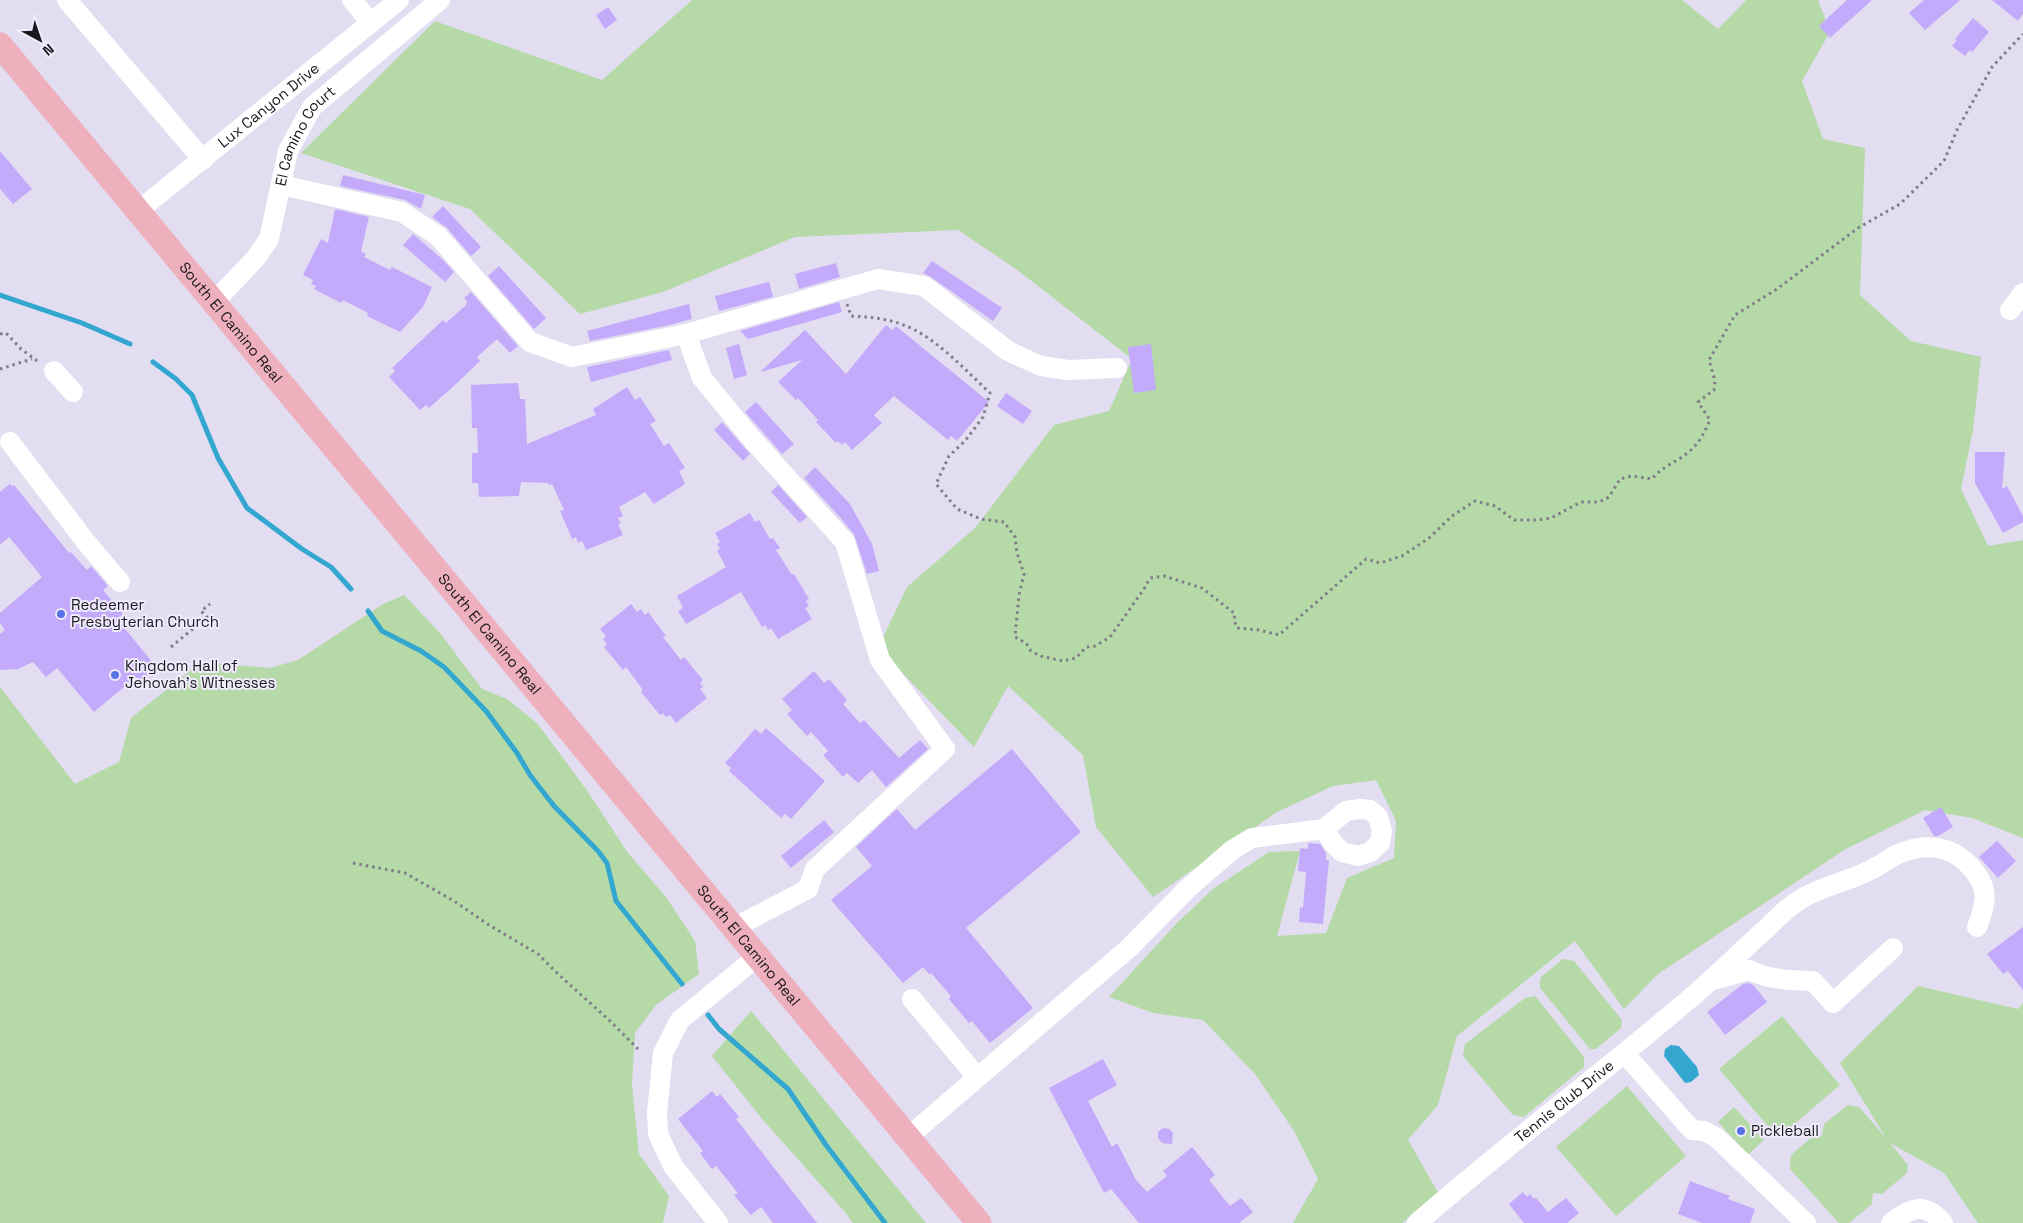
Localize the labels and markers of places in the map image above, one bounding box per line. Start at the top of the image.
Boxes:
place label: Redeemer Presbyterian Church [71,595,219,631]
marker: Redeemer Presbyterian Church [55,608,67,620]
place label: Kingdom Hall of Jehovah’s Witnesses [125,656,276,692]
marker: Kingdom Hall of Jehovah’s Witnesses [109,669,121,681]
place label: Pickleball [1751,1121,1819,1140]
marker: Pickleball [1735,1125,1747,1137]

